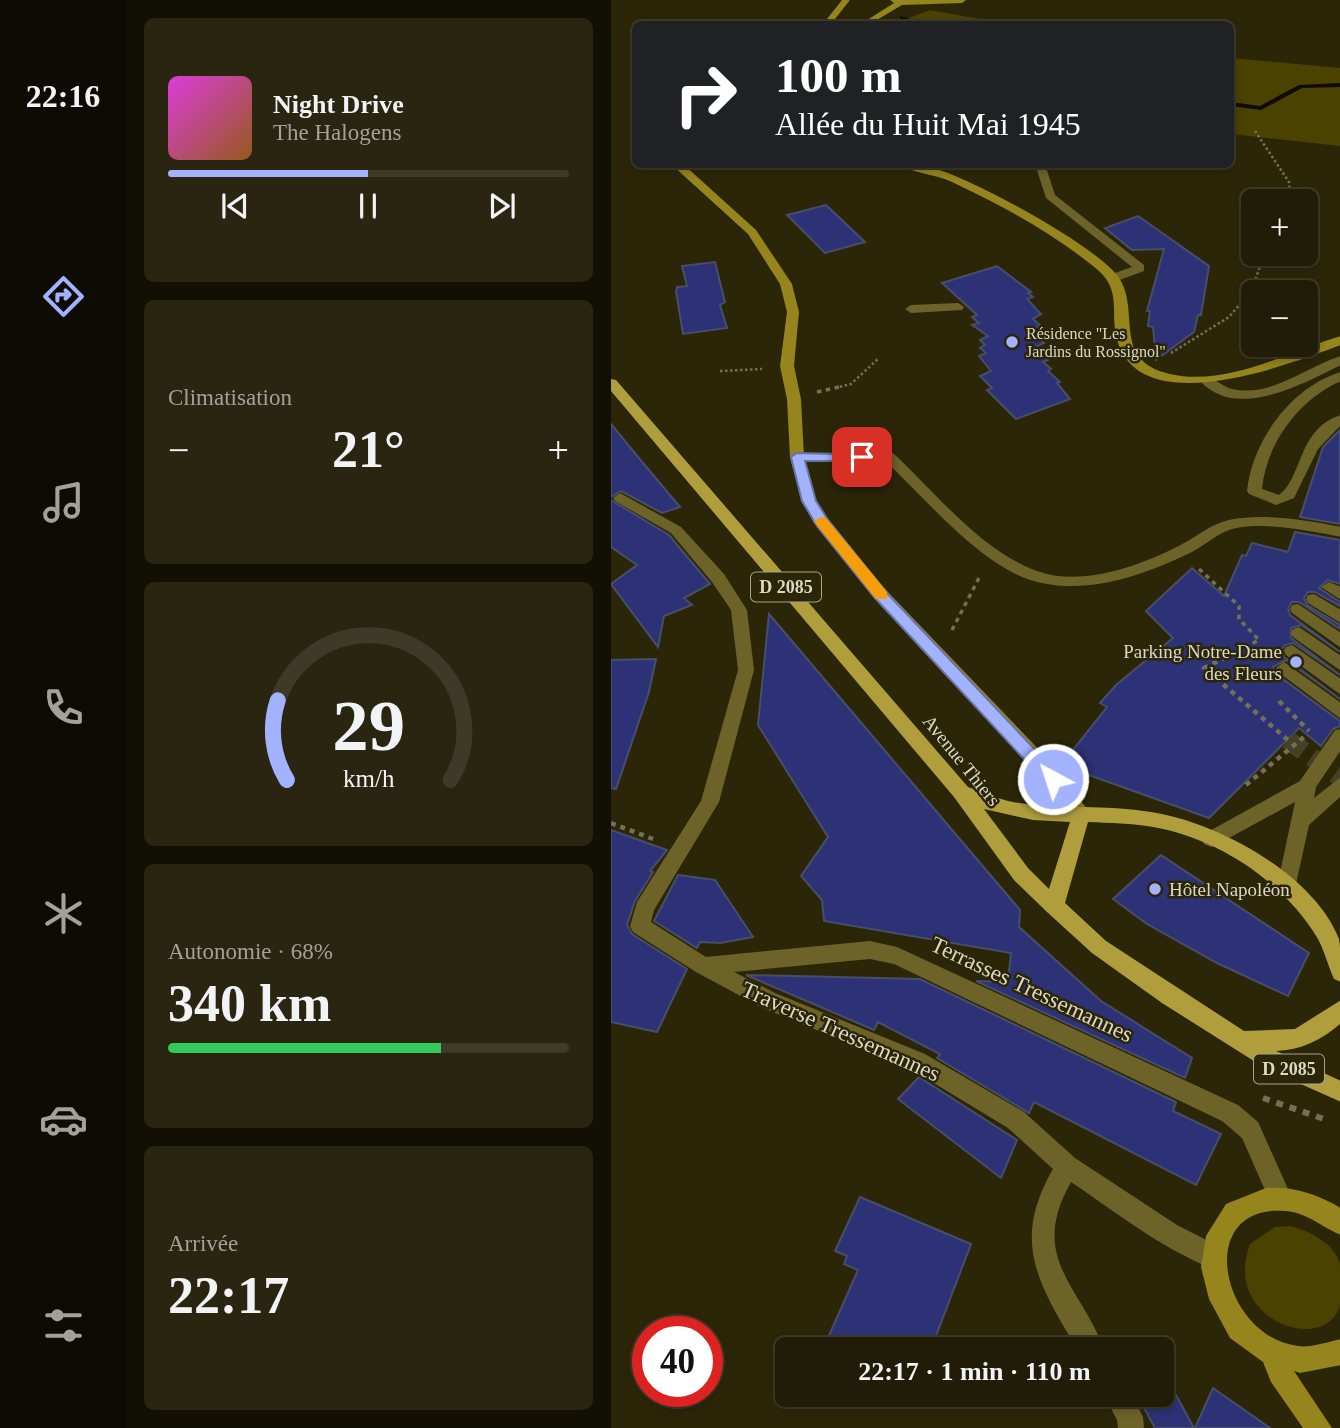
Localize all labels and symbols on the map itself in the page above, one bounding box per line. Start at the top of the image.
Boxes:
place label: Résidence "Les Jardins du Rossignol" [1026,325,1166,361]
marker: Résidence "Les Jardins du Rossignol" [1004,334,1020,350]
pin [832,427,892,487]
road number: D 2085 [751,572,821,602]
place label: Parking Notre-Dame des Fleurs [1123,641,1282,684]
marker: Parking Notre-Dame des Fleurs [1288,654,1304,670]
street label: Avenue Thiers [919,711,1005,810]
position arrow [1016,742,1090,816]
place label: Hôtel Napoléon [1169,879,1290,900]
marker: Hôtel Napoléon [1147,881,1163,897]
street label: Terrasses Tressemannes [927,932,1137,1047]
street label: Traverse Tressemannes [738,976,944,1087]
road number: D 2085 [1254,1054,1324,1084]
speed limit sign: 40 [632,1316,723,1407]

